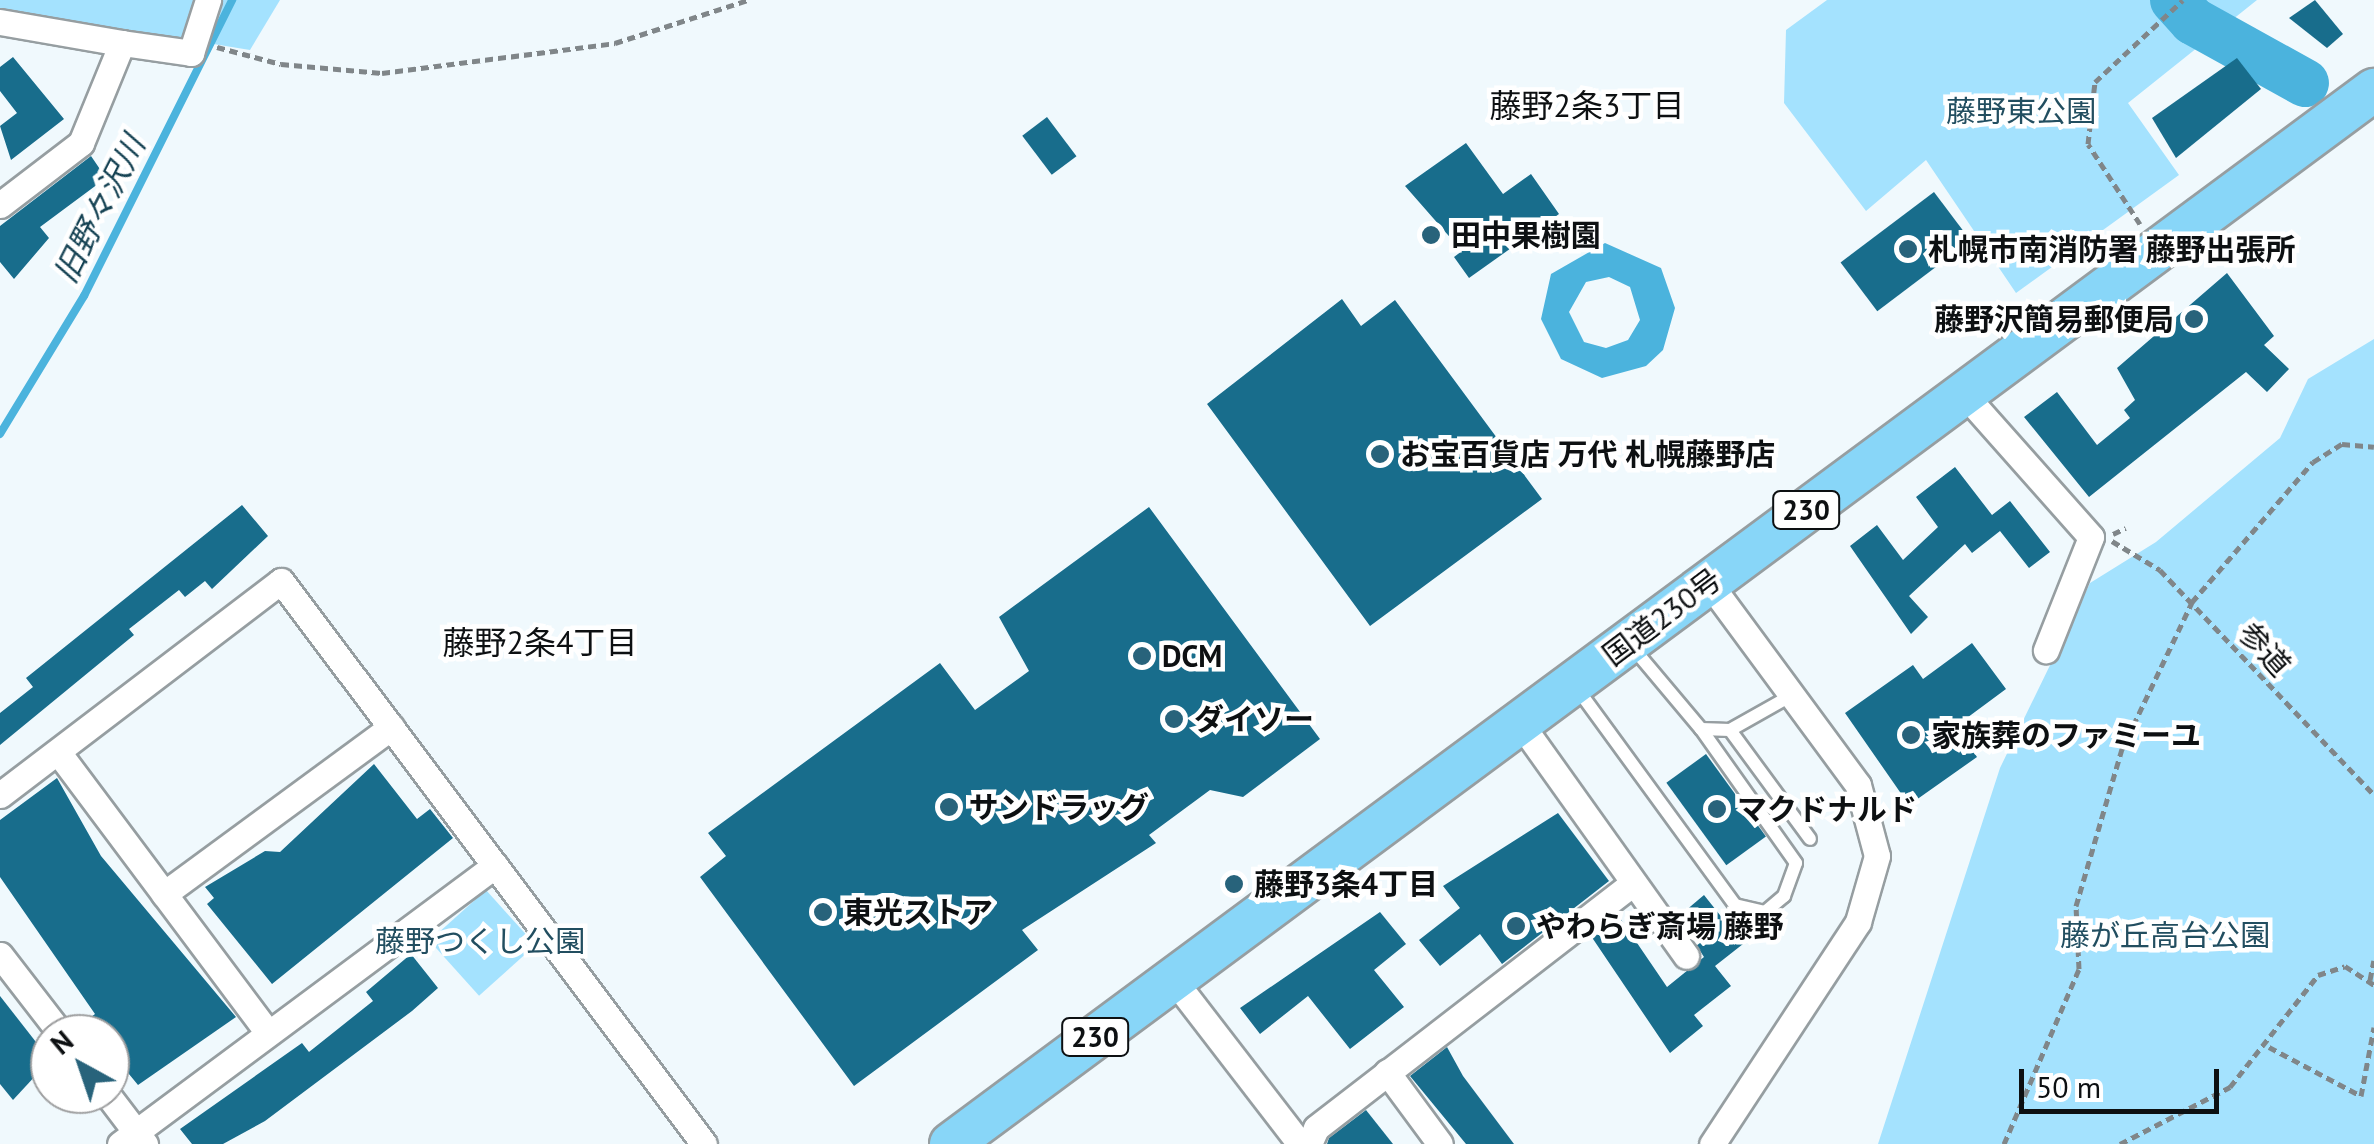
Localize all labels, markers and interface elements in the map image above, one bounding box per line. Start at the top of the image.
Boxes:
district label: 藤野2条3丁目 [1490,86,1684,124]
park label: 藤野東公園 [1946,93,2096,129]
water label: 旧野々沢川 [46,129,152,289]
place label: 田中果樹園 [1451,217,1601,253]
marker: 田中果樹園 [1420,224,1442,246]
place label: 札幌市南消防署 藤野出張所 [1928,231,2296,267]
marker: 札幌市南消防署 藤野出張所 [1897,238,1919,260]
place label: 藤野沢簡易郵便局 [1934,301,2174,337]
marker: 藤野沢簡易郵便局 [2183,308,2205,330]
place label: お宝百貨店 万代 札幌藤野店 [1400,436,1775,472]
marker: お宝百貨店 万代 札幌藤野店 [1369,443,1391,465]
road number: 230 [1771,487,1841,533]
street label: 国道230号 [1596,561,1728,673]
street label: 参道 [2232,615,2298,683]
district label: 藤野2条4丁目 [443,623,637,661]
place label: DCM [1162,638,1222,674]
marker: DCM [1131,645,1153,667]
place label: ダイソー [1194,701,1314,737]
marker: ダイソー [1163,708,1185,730]
place label: 家族葬のファミーユ [1931,717,2201,753]
marker: 家族葬のファミーユ [1900,724,1922,746]
place label: サンドラッグ [969,789,1149,825]
place label: マクドナルド [1737,791,1917,827]
marker: サンドラッグ [938,796,960,818]
marker: マクドナルド [1706,798,1728,820]
place label: 藤野3条4丁目 [1254,866,1438,902]
marker: 藤野3条4丁目 [1223,873,1245,895]
place label: 東光ストア [843,894,993,930]
marker: 東光ストア [812,901,834,923]
place label: やわらぎ斎場 藤野 [1536,908,1784,944]
marker: やわらぎ斎場 藤野 [1505,915,1527,937]
park label: 藤が丘高台公園 [2060,917,2270,953]
park label: 藤野つくし公園 [375,923,585,959]
north arrow [30,1014,130,1114]
road number: 230 [1060,1014,1130,1060]
text: N [43,1022,81,1062]
scale bar [2024,1049,2224,1111]
text: 50 m [2036,1067,2101,1106]

